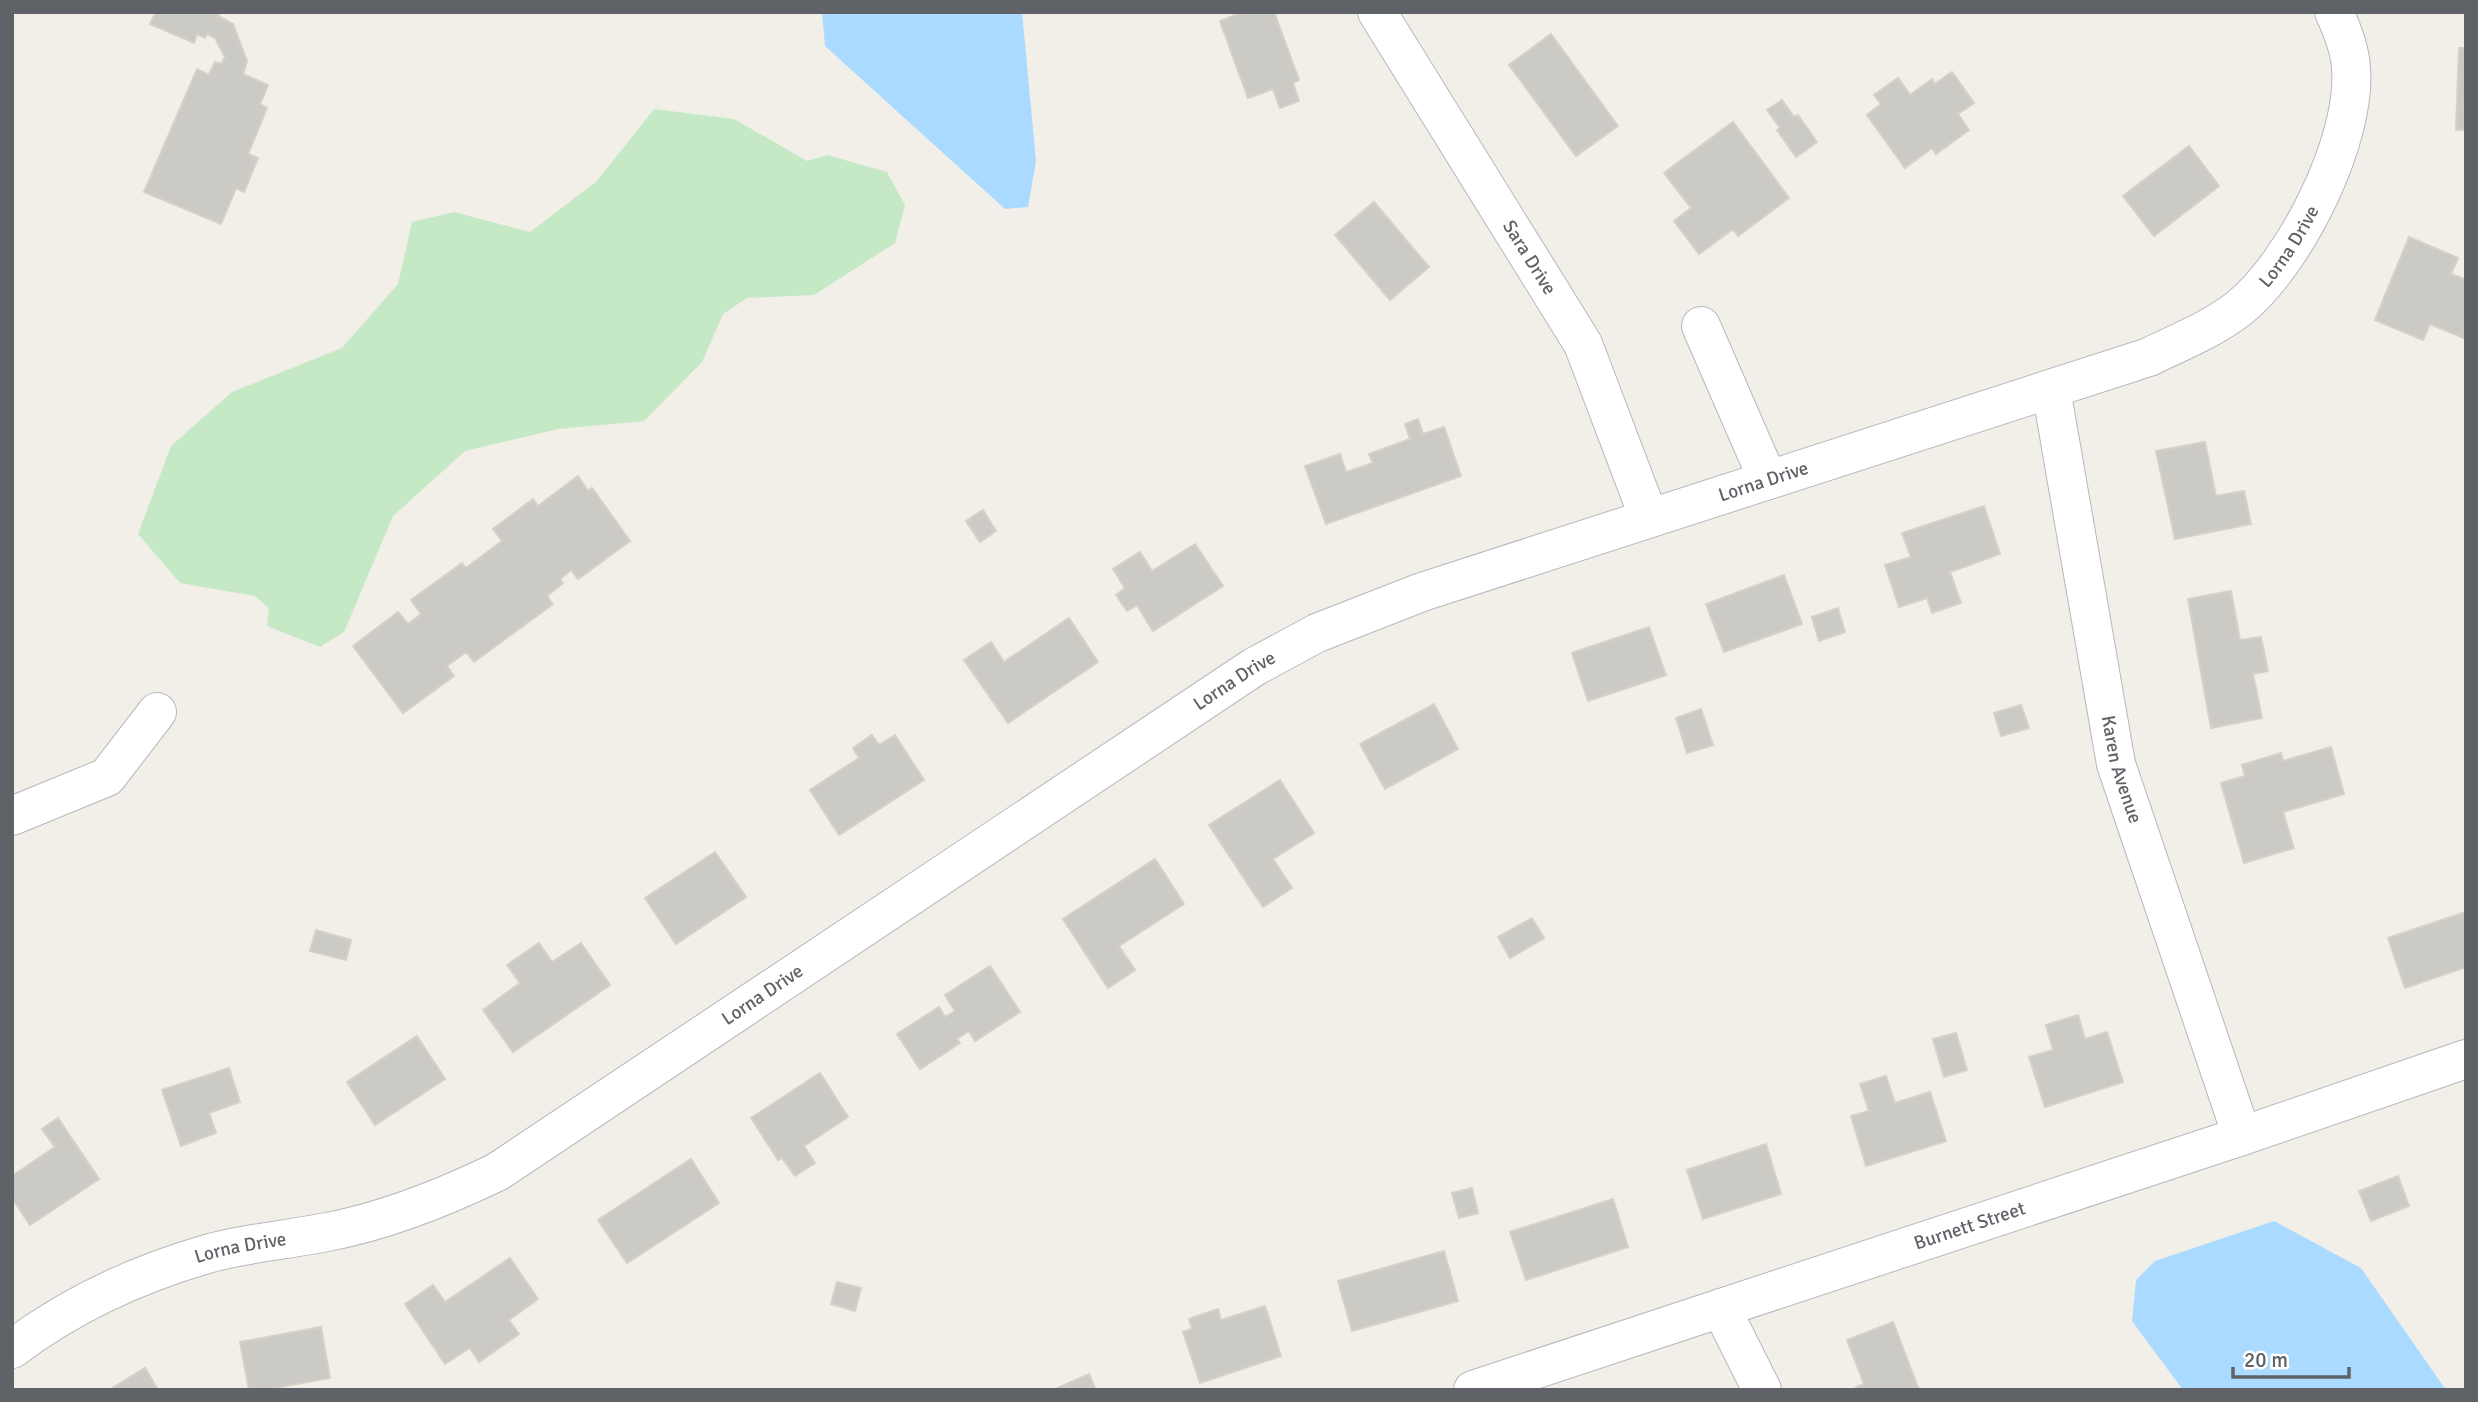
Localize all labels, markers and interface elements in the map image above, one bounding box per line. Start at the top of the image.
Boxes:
street label: Lorna Drive [2254,202,2324,292]
street label: Sara Drive [1497,216,1562,299]
street label: Lorna Drive [1715,456,1811,507]
street label: Lorna Drive [1189,646,1280,716]
street label: Karen Avenue [2096,713,2147,827]
street label: Lorna Drive [717,959,808,1031]
street label: Burnett Street [1911,1196,2029,1256]
street label: Lorna Drive [191,1227,288,1269]
scale bar [2233,1336,2348,1380]
text: 20 m [2244,1347,2288,1373]

